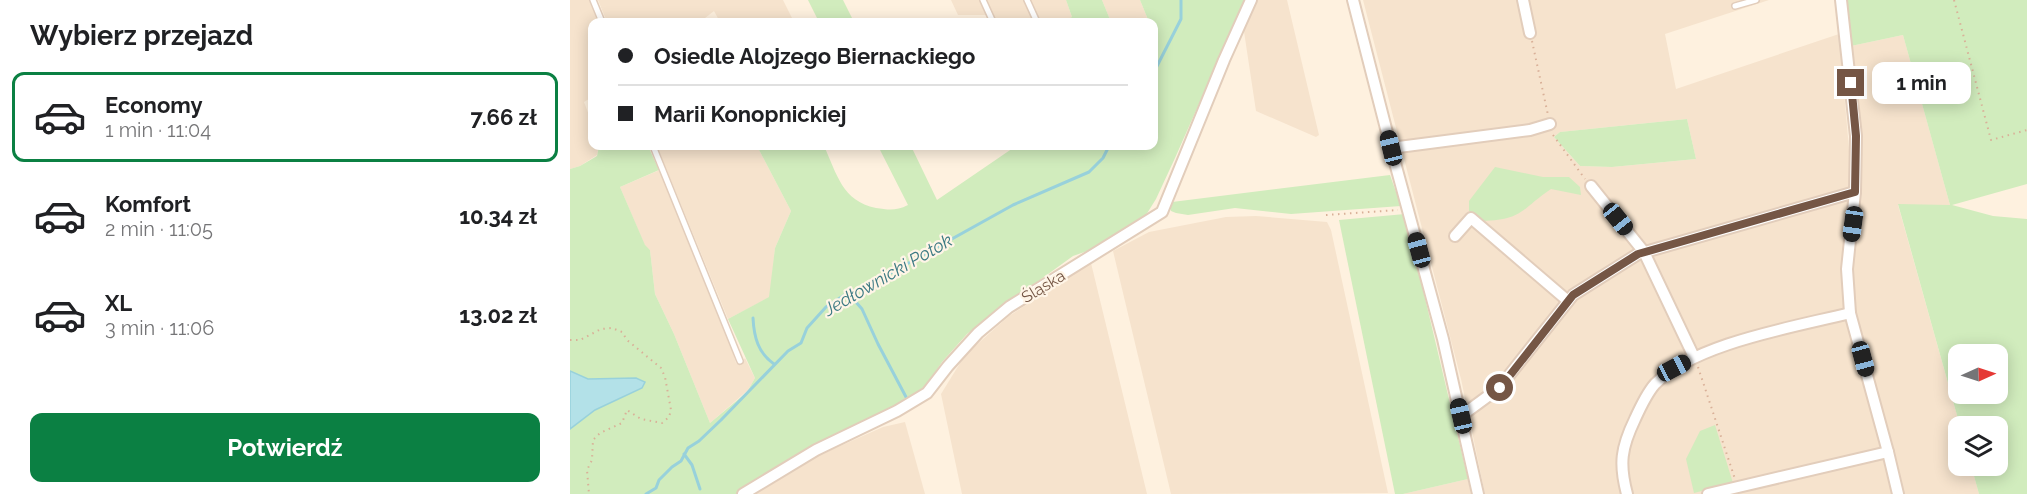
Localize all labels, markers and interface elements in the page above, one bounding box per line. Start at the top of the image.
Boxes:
text: Wybierz przejazd [30,20,253,51]
text: Osiedle Alojzego Biernackiego [654,43,975,69]
callout: 1 min [1872,62,1971,104]
route end [1837,69,1864,96]
text: 1 min [1896,71,1947,95]
icon: car [33,90,87,144]
text: Economy [105,92,203,118]
text: Marii Konopnickiej [654,101,847,127]
text: 7.66 zł [471,104,537,130]
text: 1 min · 11:04 [105,118,211,142]
car [1378,128,1404,168]
icon: car [33,189,87,243]
text: Komfort [105,191,191,217]
car [1600,199,1636,239]
text: 10.34 zł [459,203,537,229]
car [1842,205,1864,243]
text: 2 min · 11:05 [105,217,213,241]
water label: Jedłownicki Potok [819,229,956,320]
car [1406,230,1432,270]
street label: Śląska [1017,265,1069,307]
icon: car [33,288,87,342]
text: XL [105,290,132,316]
text: 13.02 zł [459,302,537,328]
text: 3 min · 11:06 [105,316,214,340]
car [1850,339,1876,379]
north arrow [1948,344,2008,404]
map controls [1948,344,2008,476]
car [1654,352,1694,384]
route start [1486,374,1513,401]
car [1448,396,1474,436]
button: Potwierdź [30,413,540,482]
button: layers [1948,416,2008,476]

